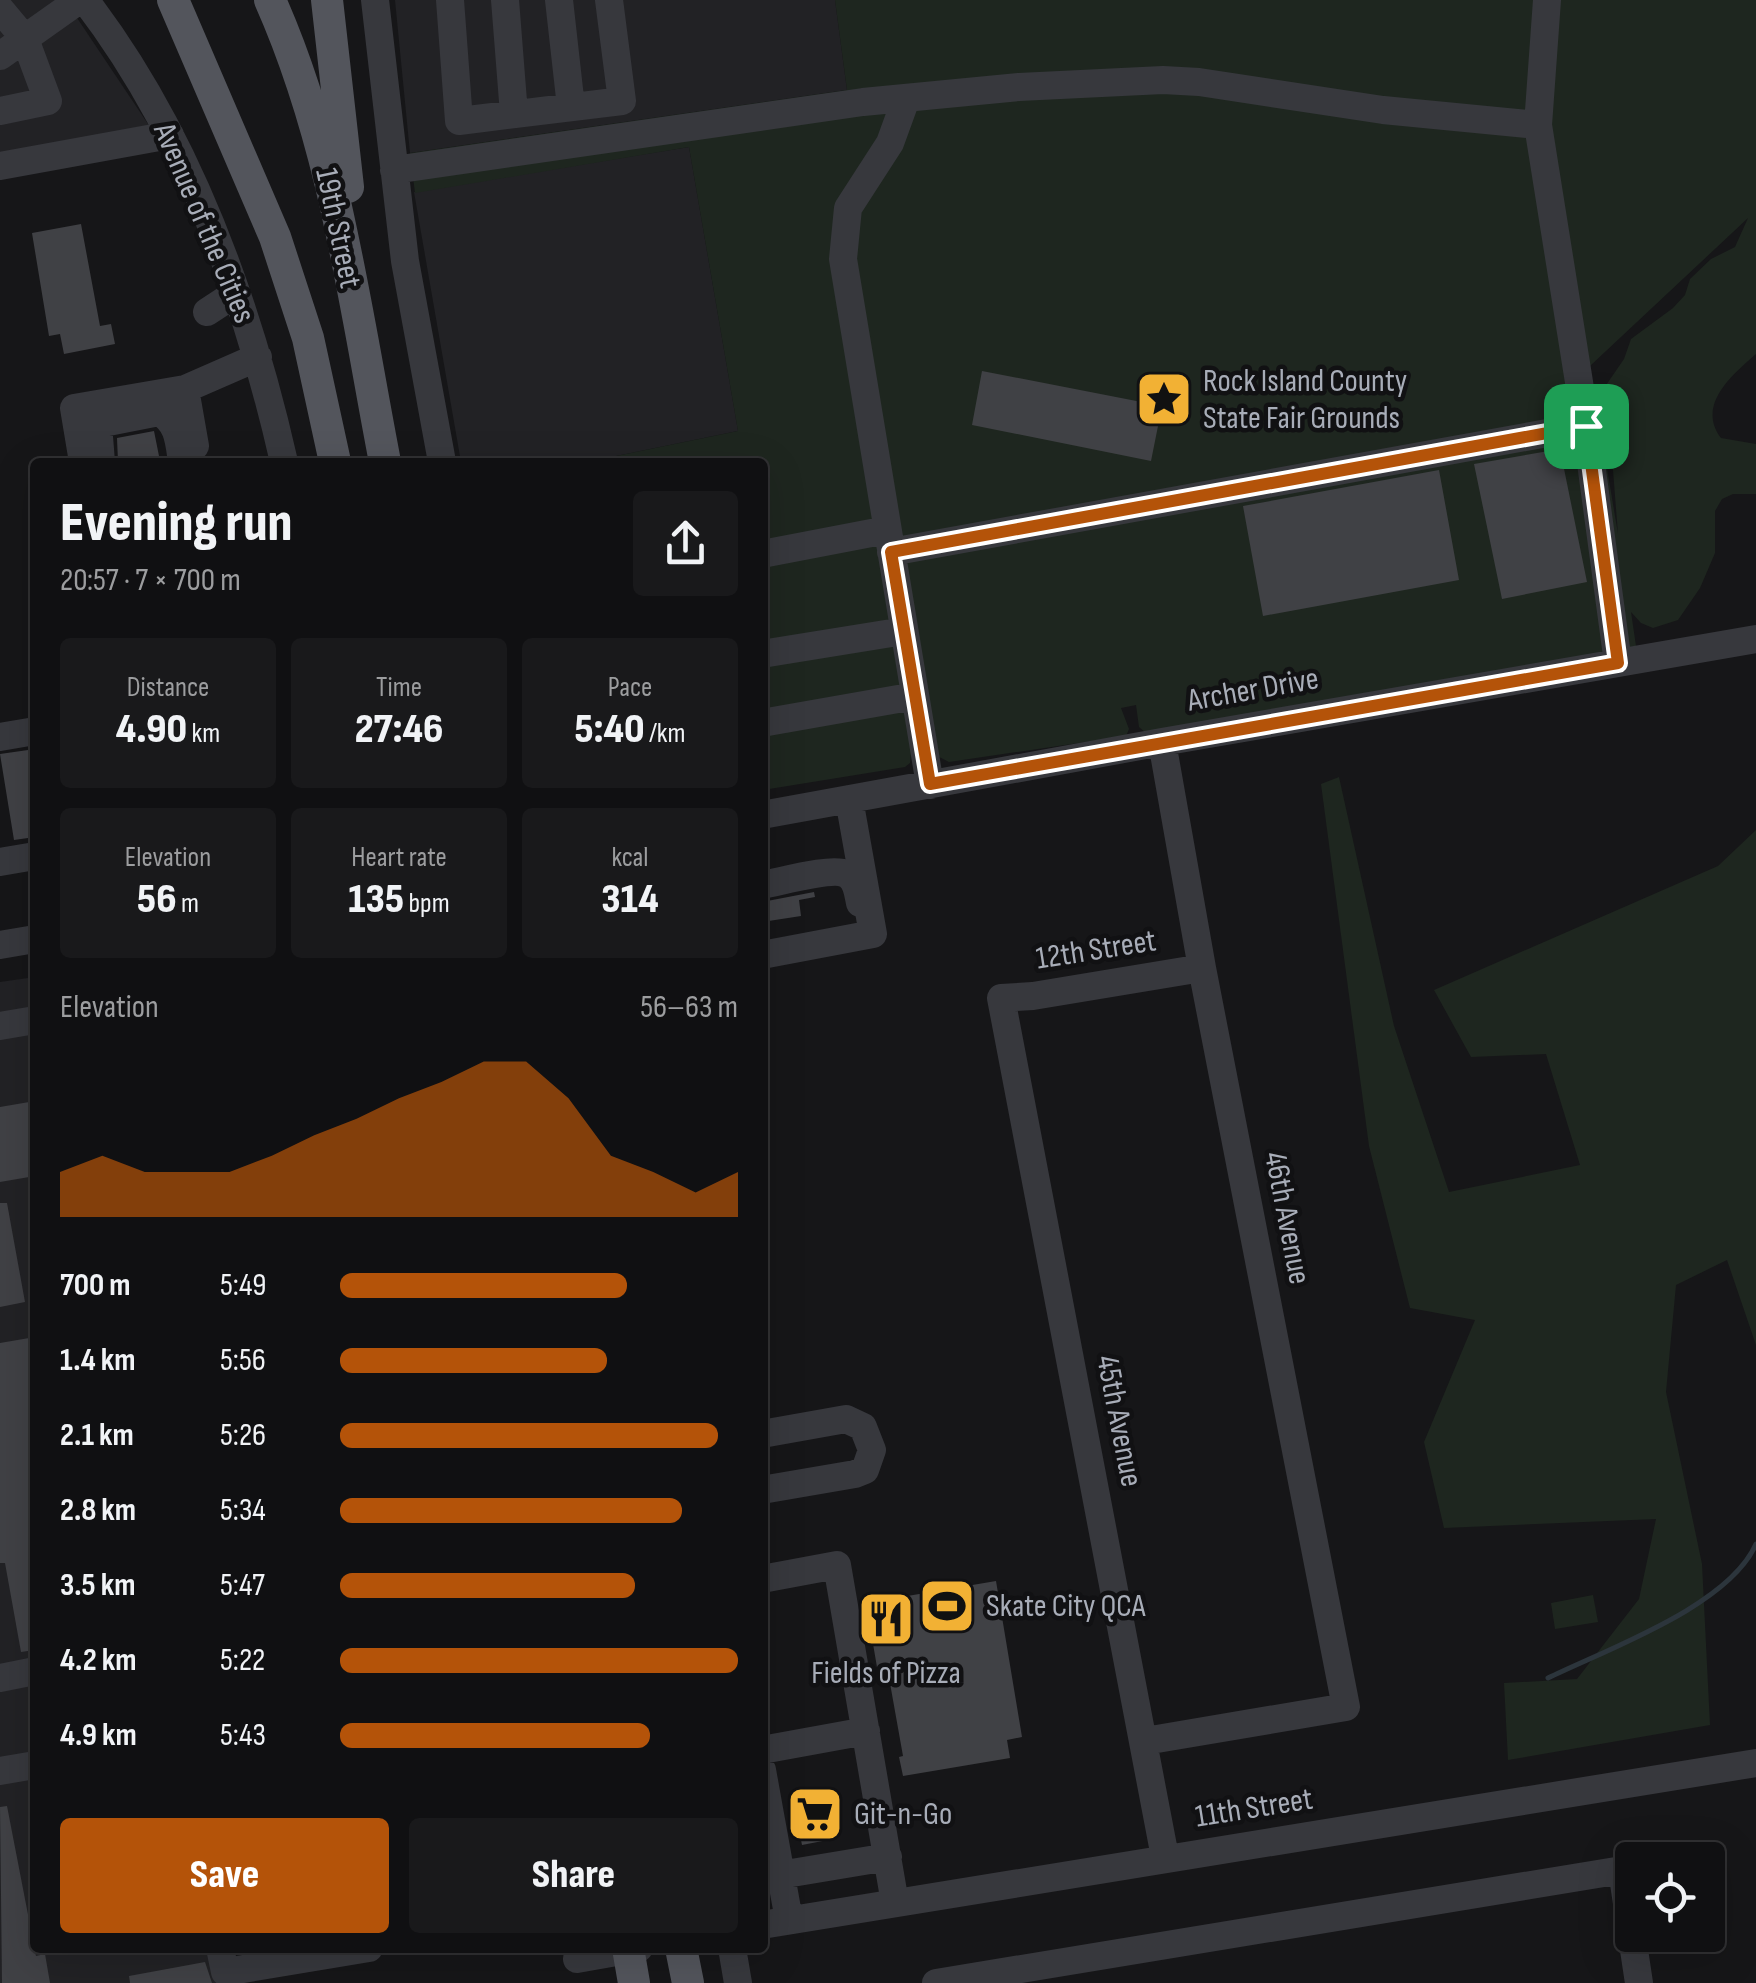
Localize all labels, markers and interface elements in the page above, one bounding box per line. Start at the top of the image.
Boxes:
street label: Avenue of the Cities [144,116,264,329]
street label: 19th Street [306,164,370,292]
place label: Rock Island County State Fair Grounds [1203,362,1407,438]
place icon: Rock Island County State Fair Grounds [1134,369,1194,429]
pin [1544,384,1629,469]
icon: arrive [1559,399,1614,454]
text: Evening run [60,490,293,557]
button: share [633,491,738,596]
text: 20:57 · 7 × 700 m [60,561,241,600]
street label: Archer Drive [1183,659,1322,721]
text: Distance [127,671,209,704]
text: Time [376,671,422,704]
text: Pace [608,671,652,704]
text: 4.90 [116,704,187,755]
text: 27:46 [355,704,443,755]
text: 5:40 [574,704,645,755]
text: km [187,717,220,750]
text: /km [645,717,686,750]
text: Elevation [125,841,211,874]
text: Heart rate [351,841,447,874]
text: kcal [611,841,649,874]
text: 56 [137,874,177,925]
text: 135 [348,874,404,925]
text: 314 [601,874,659,925]
text: m [177,887,199,920]
text: bpm [404,887,450,920]
street label: 12th Street [1033,921,1159,979]
text: Elevation [60,988,159,1027]
text: 56–63 m [640,988,738,1027]
street label: 46th Avenue [1255,1148,1319,1288]
text: 700 m [60,1266,131,1305]
text: 5:49 [220,1266,267,1305]
text: 1.4 km [60,1341,135,1380]
text: 5:56 [220,1341,266,1380]
street label: 45th Avenue [1087,1352,1151,1490]
text: 2.1 km [60,1416,134,1455]
text: 5:26 [220,1416,266,1455]
text: 2.8 km [60,1491,136,1530]
text: 5:34 [220,1491,266,1530]
text: 3.5 km [60,1566,135,1605]
text: 5:47 [220,1566,265,1605]
sports icon: Skate City QCA [917,1576,977,1636]
place label: Skate City QCA [986,1587,1146,1626]
restaurant icon: Fields of Pizza [856,1589,916,1649]
text: 4.2 km [60,1641,137,1680]
text: 5:22 [220,1641,265,1680]
place label: Fields of Pizza [811,1654,961,1693]
text: 4.9 km [60,1716,137,1755]
text: 5:43 [220,1716,266,1755]
street label: 11th Street [1193,1779,1315,1837]
supermarket icon: Git-n-Go [785,1784,845,1844]
place label: Git-n-Go [854,1795,952,1834]
button: Save [60,1818,389,1933]
button: Share [409,1818,738,1933]
map controls [1615,1842,1725,1952]
button: locate [1615,1842,1725,1952]

